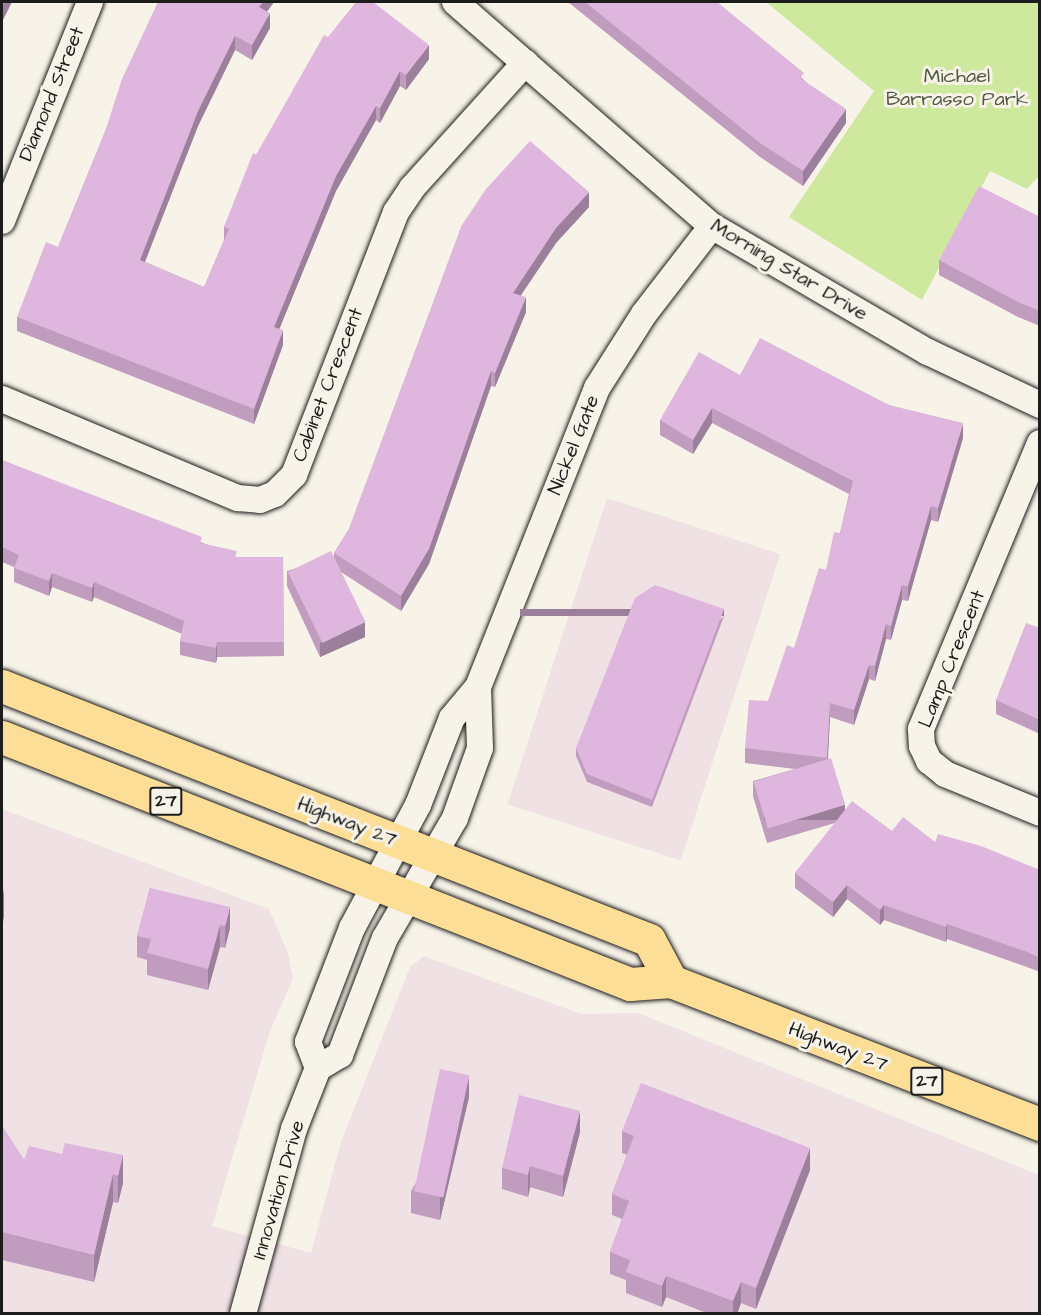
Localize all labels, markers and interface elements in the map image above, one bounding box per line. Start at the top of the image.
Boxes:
street label: Diamond Street [14,23,90,165]
park label: Michael Barrasso Park [886,64,1028,111]
street label: Morning Star Drive [706,214,872,326]
street label: Cabinet Crescent [288,305,368,465]
street label: Nickel Gate [543,392,605,498]
street label: Lamp Crescent [913,587,991,731]
road number: 27 [148,786,184,816]
street label: Highway 27 [294,792,400,852]
street label: Highway 27 [785,1017,891,1077]
road number: 27 [909,1066,945,1096]
street label: Innovation Drive [248,1118,310,1262]

